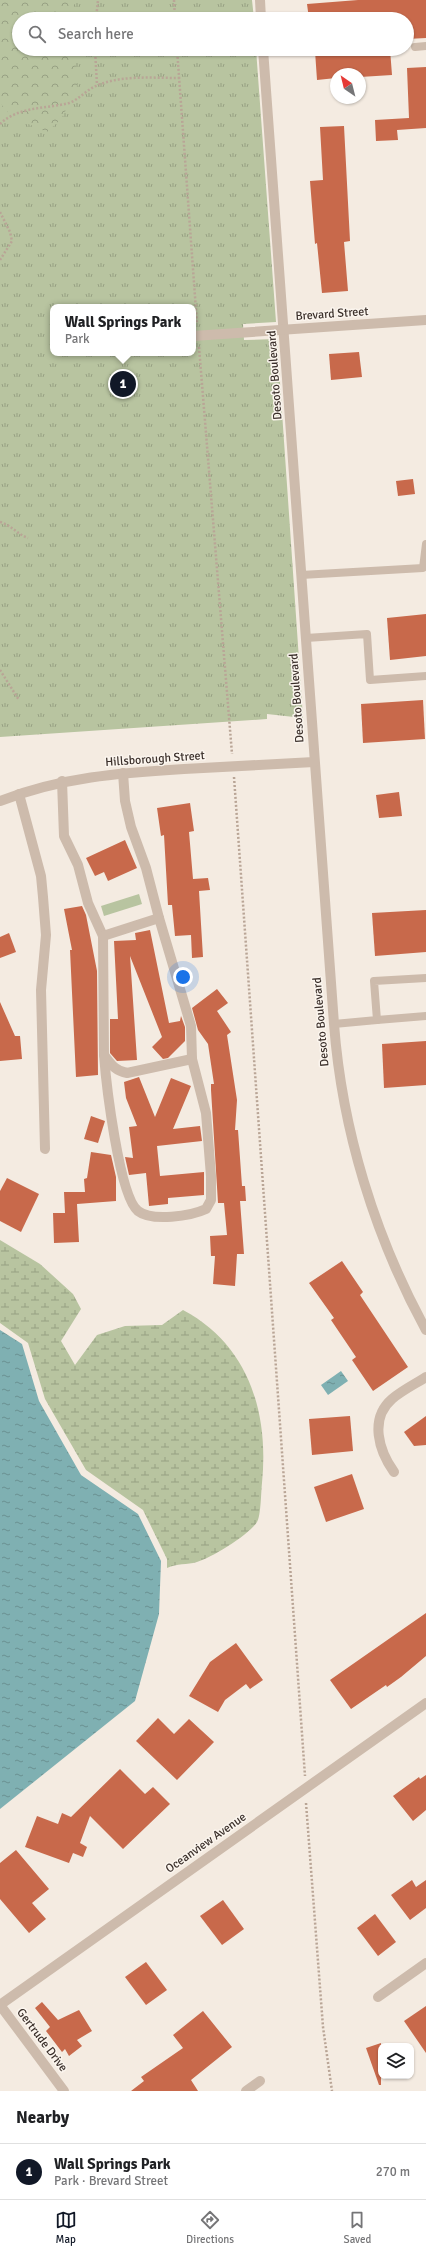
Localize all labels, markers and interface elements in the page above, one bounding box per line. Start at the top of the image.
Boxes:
search box [12,12,414,56]
icon: search [26,23,48,45]
text: Search here [58,25,134,43]
north arrow [330,68,366,104]
popup [50,304,196,356]
street label: Brevard Street [295,304,369,324]
text: Wall Springs Park [65,313,181,331]
street label: Desoto Boulevard [264,330,286,420]
text: Park [65,331,90,347]
pin: 1 [110,369,136,399]
street label: Desoto Boulevard [286,653,308,743]
street label: Hillsborough Street [105,748,205,770]
your location [173,967,193,987]
street label: Desoto Boulevard [310,977,332,1067]
street label: Oceanview Avenue [163,1810,249,1876]
street label: Gertrude Drive [13,2005,71,2075]
map controls [378,2043,414,2079]
button: layers [378,2043,414,2079]
text: Nearby [16,2107,69,2128]
text: Wall Springs Park [54,2155,171,2173]
text: 1 [25,2164,33,2180]
text: 270 m [376,2164,410,2180]
text: Park · Brevard Street [54,2173,168,2189]
tab: Map [55,2209,77,2246]
tab: Directions [186,2209,234,2246]
tab: Saved [344,2209,371,2246]

